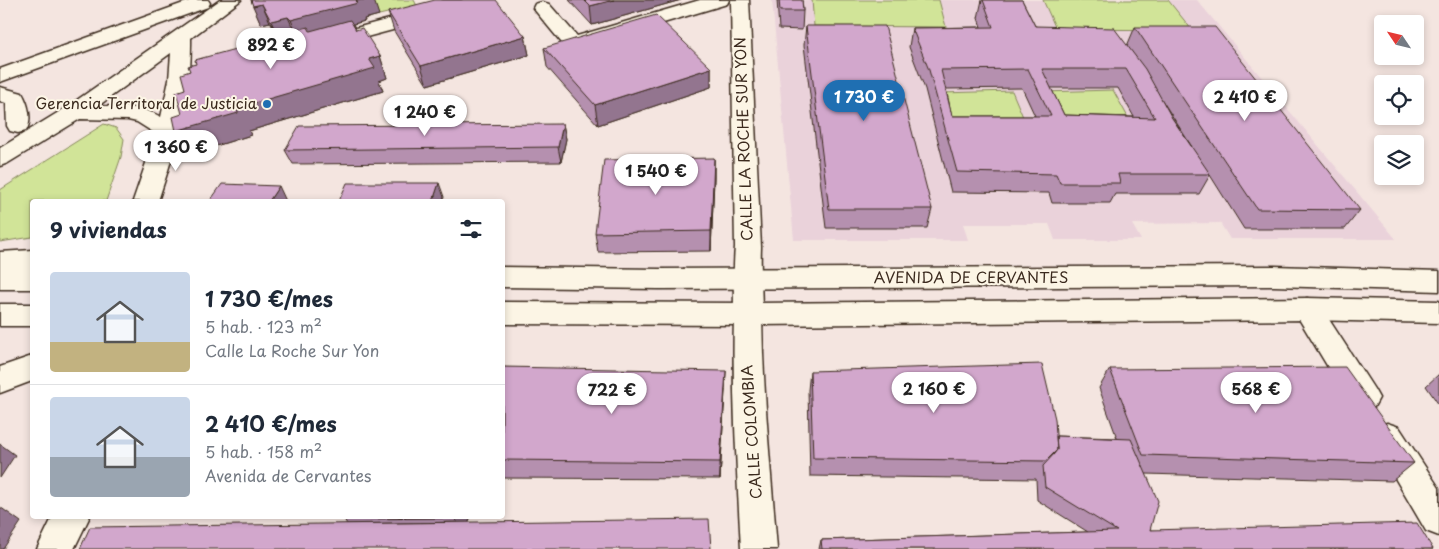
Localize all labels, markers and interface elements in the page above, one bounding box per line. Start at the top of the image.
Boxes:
north arrow [1374,15,1424,65]
map controls [1374,15,1424,185]
pin: 892 € [236,28,306,70]
text: 892 € [247,32,295,56]
street label: CALLE LA ROCHE SUR YON [727,37,758,242]
button: locate [1374,75,1424,125]
pin: 1 730 € [818,80,910,122]
pin: 2 410 € [1199,80,1291,122]
text: 1 730 € [834,84,894,108]
text: 2 410 € [1213,84,1277,108]
place label: Gerencia Territoral de Justicia [35,91,258,114]
pin: 1 240 € [379,94,471,137]
marker: Gerencia Territoral de Justicia [261,98,273,110]
text: 1 240 € [394,99,456,123]
pin: 1 360 € [130,130,222,172]
text: 1 360 € [144,134,208,158]
button: layers [1374,135,1424,185]
pin: 1 540 € [610,154,702,196]
text: 1 540 € [625,158,687,182]
text: 9 viviendas [50,213,167,245]
icon: filters [457,215,485,243]
street label: AVENIDA DE CERVANTES [874,265,1068,288]
text: 1 730 €/mes [205,282,333,314]
icon: home [90,292,150,352]
text: 5 hab. · 123 m² [205,314,322,338]
text: Calle La Roche Sur Yon [205,338,379,362]
street label: CALLE COLOMBIA [734,364,767,500]
pin: 722 € [577,372,647,415]
pin: 2 160 € [888,372,980,414]
pin: 568 € [1221,372,1291,414]
text: 2 160 € [903,376,965,400]
text: 568 € [1232,376,1280,400]
text: 722 € [588,377,636,401]
text: 2 410 €/mes [205,407,337,439]
icon: home [90,417,150,477]
text: 5 hab. · 158 m² [205,439,322,463]
text: Avenida de Cervantes [205,463,371,487]

